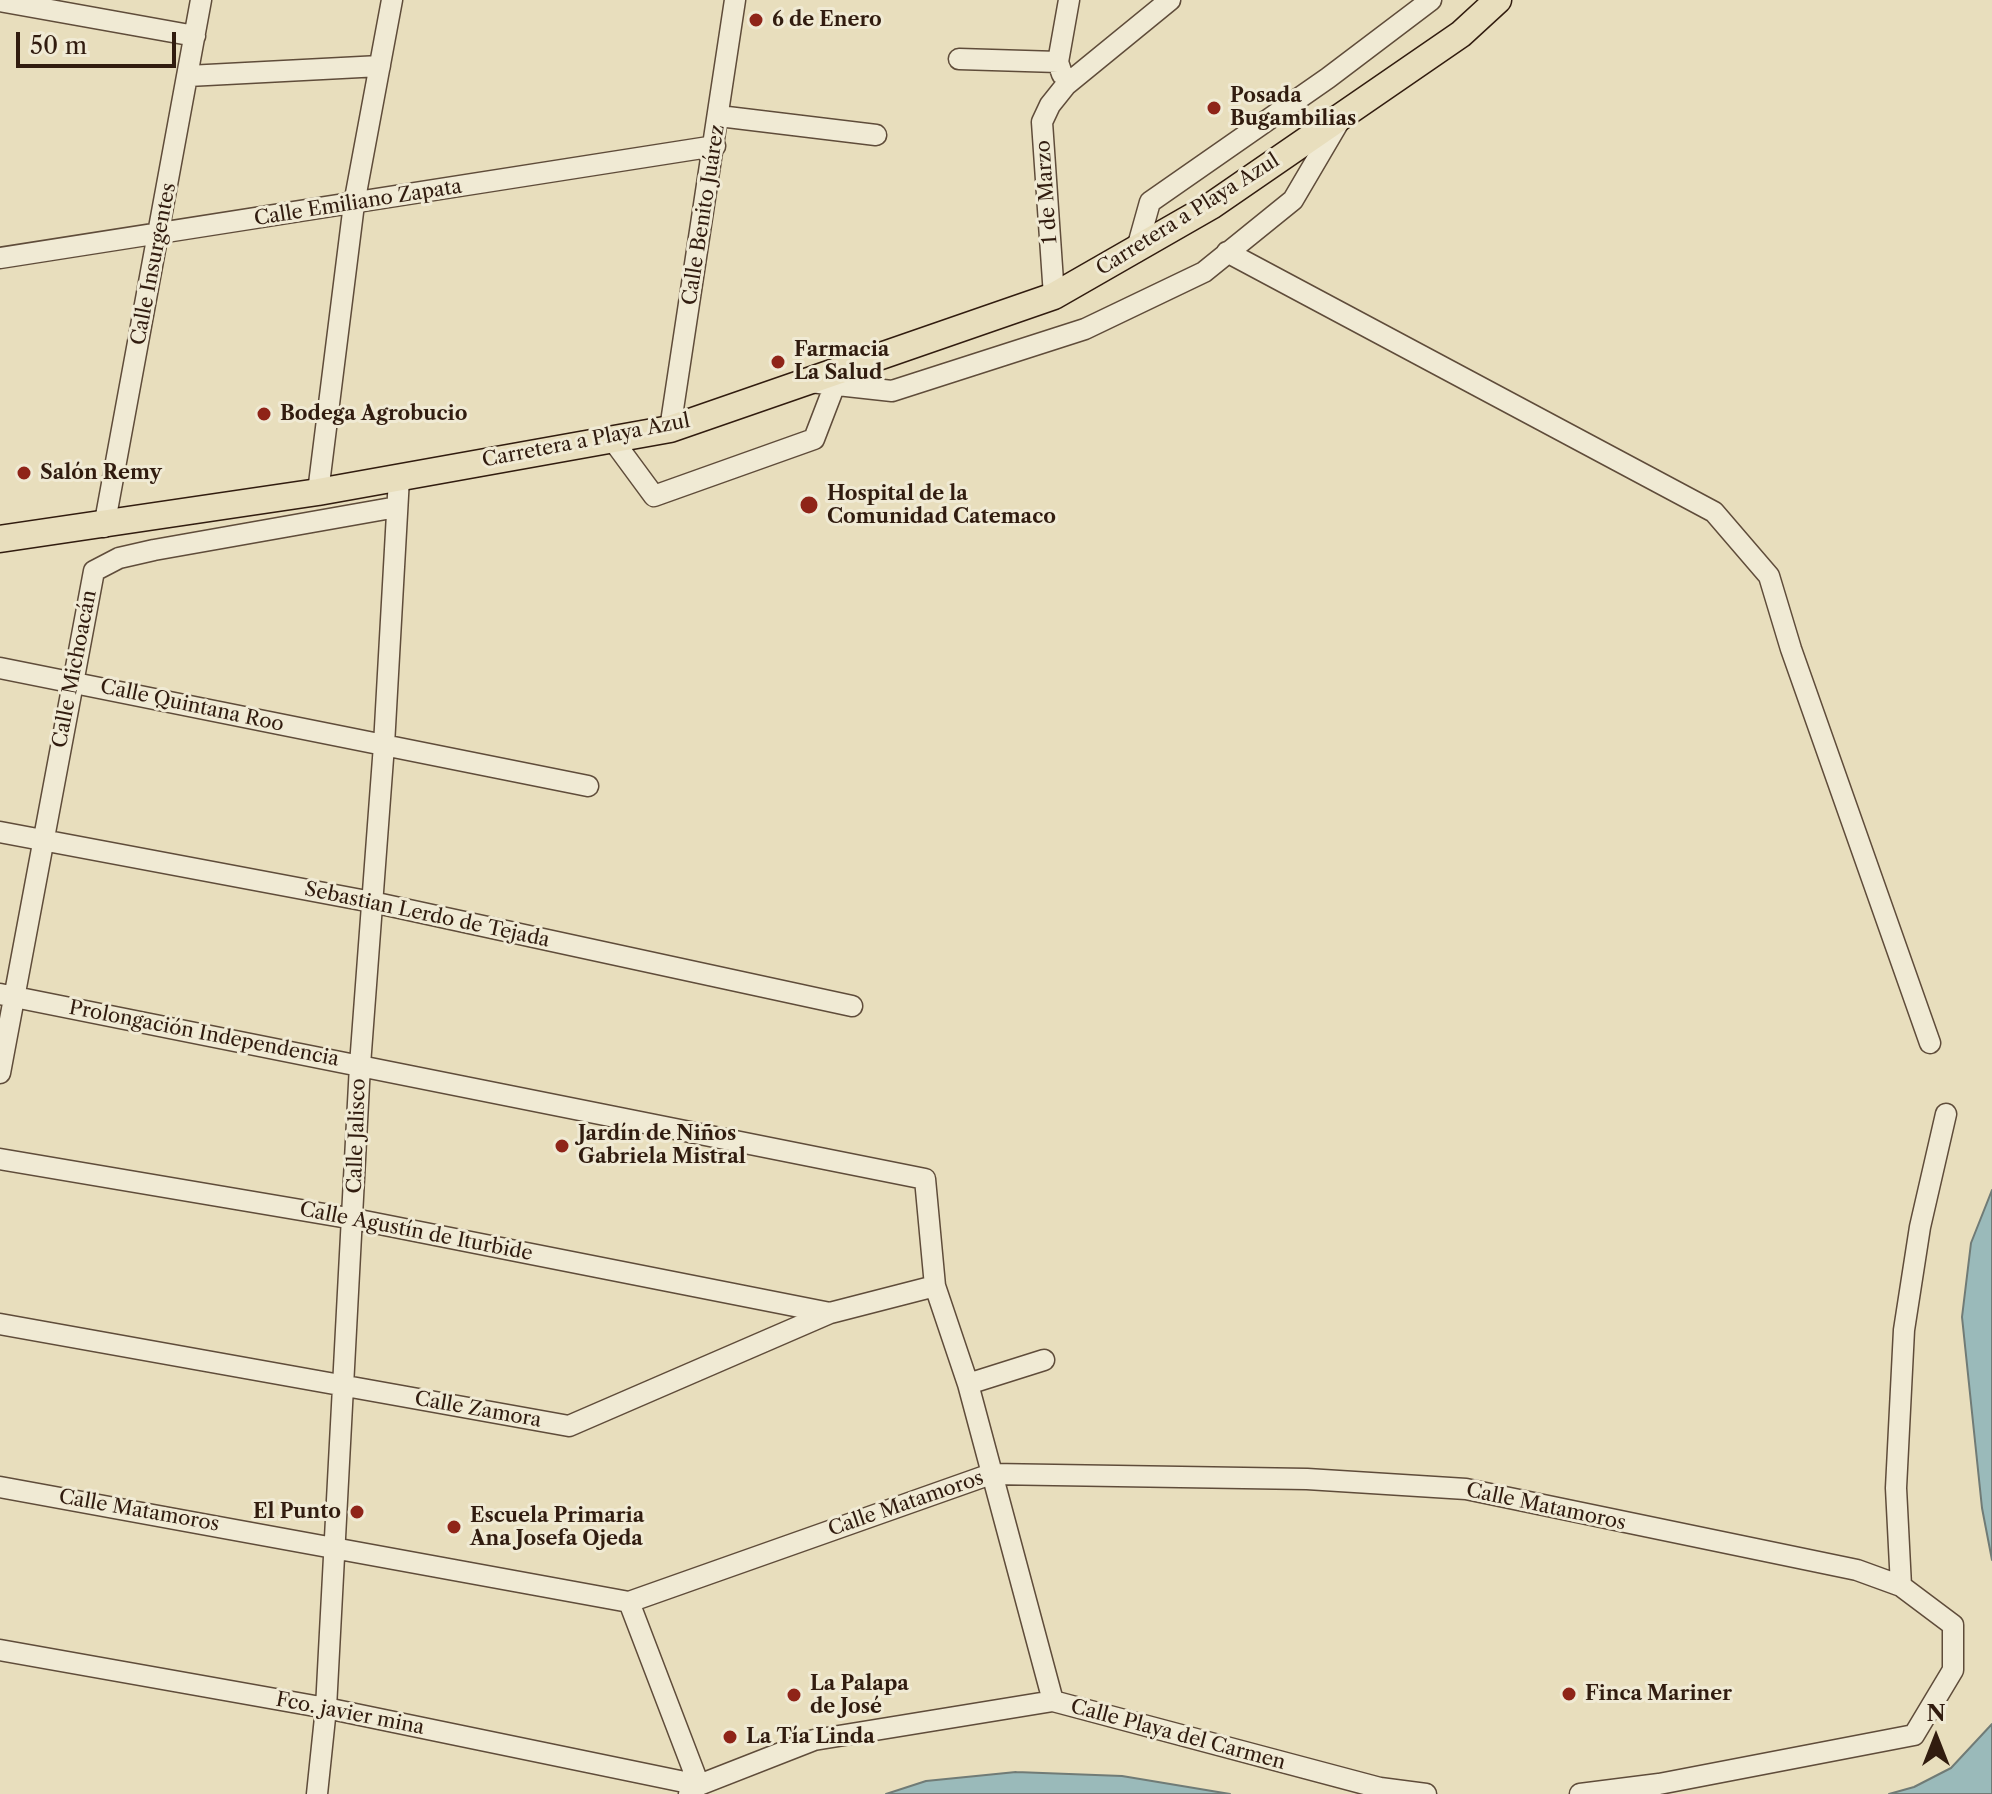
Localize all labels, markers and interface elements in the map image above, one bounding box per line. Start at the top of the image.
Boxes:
place label: 6 de Enero [772,8,882,32]
marker: 6 de Enero [747,11,765,29]
scale bar [20,16,180,66]
text: 50 m [30,31,87,60]
place label: Posada Bugambilias [1230,84,1356,131]
marker: Posada Bugambilias [1205,99,1223,117]
street label: Calle Benito Juárez [678,123,730,307]
street label: 1 de Marzo [1031,139,1063,245]
street label: Carretera a Playa Azul [1092,149,1284,281]
street label: Calle Emiliano Zapata [252,175,464,231]
street label: Calle Insurgentes [126,181,182,347]
place label: Farmacia La Salud [794,338,889,385]
marker: Farmacia La Salud [769,353,787,371]
place label: Bodega Agrobucio [280,402,467,426]
marker: Bodega Agrobucio [255,405,273,423]
street label: Carretera a Playa Azul [480,409,692,473]
place label: Salón Remy [40,461,162,485]
marker: Salón Remy [15,464,33,482]
place label: Hospital de la Comunidad Catemaco [827,482,1056,529]
marker: Hospital de la Comunidad Catemaco [798,494,820,516]
street label: Calle Michoacán [48,588,102,750]
street label: Calle Quintana Roo [98,675,286,737]
street label: Sebastian Lerdo de Tejada [302,877,552,953]
street label: Prolongación Independencia [67,996,341,1072]
street label: Calle Jalisco [343,1078,371,1194]
place label: Jardín de Niños Gabriela Mistral [578,1122,746,1169]
marker: Jardín de Niños Gabriela Mistral [553,1137,571,1155]
street label: Calle Agustín de Iturbide [297,1198,535,1266]
street label: Calle Zamora [413,1387,543,1433]
street label: Calle Matamoros [825,1466,987,1542]
street label: Calle Matamoros [1464,1478,1628,1536]
street label: Calle Matamoros [57,1485,221,1537]
place label: El Punto [253,1500,341,1524]
marker: El Punto [348,1503,366,1521]
place label: Escuela Primaria Ana Josefa Ojeda [470,1504,644,1551]
marker: Escuela Primaria Ana Josefa Ojeda [445,1518,463,1536]
place label: La Palapa de José [810,1672,909,1719]
place label: Finca Mariner [1585,1682,1732,1706]
marker: Finca Mariner [1560,1685,1578,1703]
marker: La Palapa de José [785,1686,803,1704]
street label: Fco. javier mina [274,1688,426,1740]
street label: Calle Playa del Carmen [1068,1695,1288,1775]
north arrow [1896,1698,1976,1778]
text: N [1926,1700,1946,1727]
place label: La Tía Linda [746,1725,875,1749]
marker: La Tía Linda [721,1728,739,1746]

